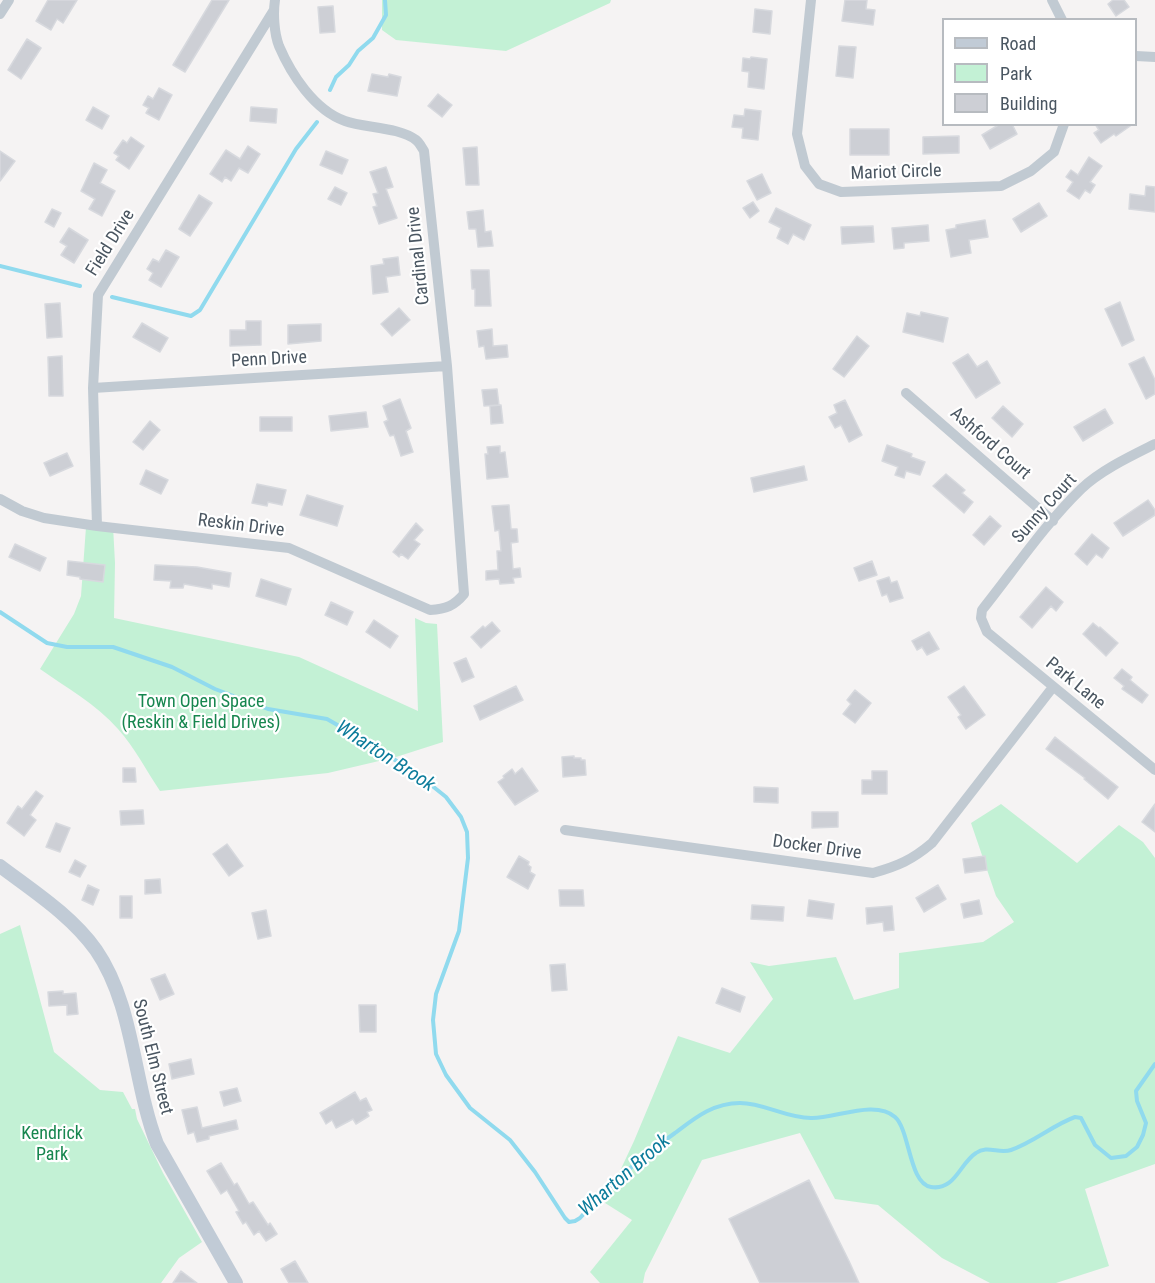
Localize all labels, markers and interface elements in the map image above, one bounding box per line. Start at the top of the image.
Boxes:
legend [942,18,1137,126]
text: Road [1000,33,1036,54]
text: Park [1000,63,1032,84]
text: Building [1000,93,1057,114]
street label: Mariot Circle [850,161,942,185]
street label: Field Drive [82,206,140,280]
street label: Cardinal Drive [403,206,435,306]
street label: Penn Drive [231,347,307,373]
street label: Ashford Court [945,403,1035,485]
street label: Sunny Court [1008,470,1082,548]
street label: Reskin Drive [196,510,286,542]
street label: Park Lane [1041,653,1109,715]
park label: Town Open Space (Reskin & Field Drives) [121,691,281,734]
water label: Wharton Brook [331,716,439,798]
street label: Docker Drive [771,831,863,865]
street label: South Elm Street [127,997,177,1117]
park label: Kendrick Park [21,1123,83,1166]
water label: Wharton Brook [574,1130,676,1222]

